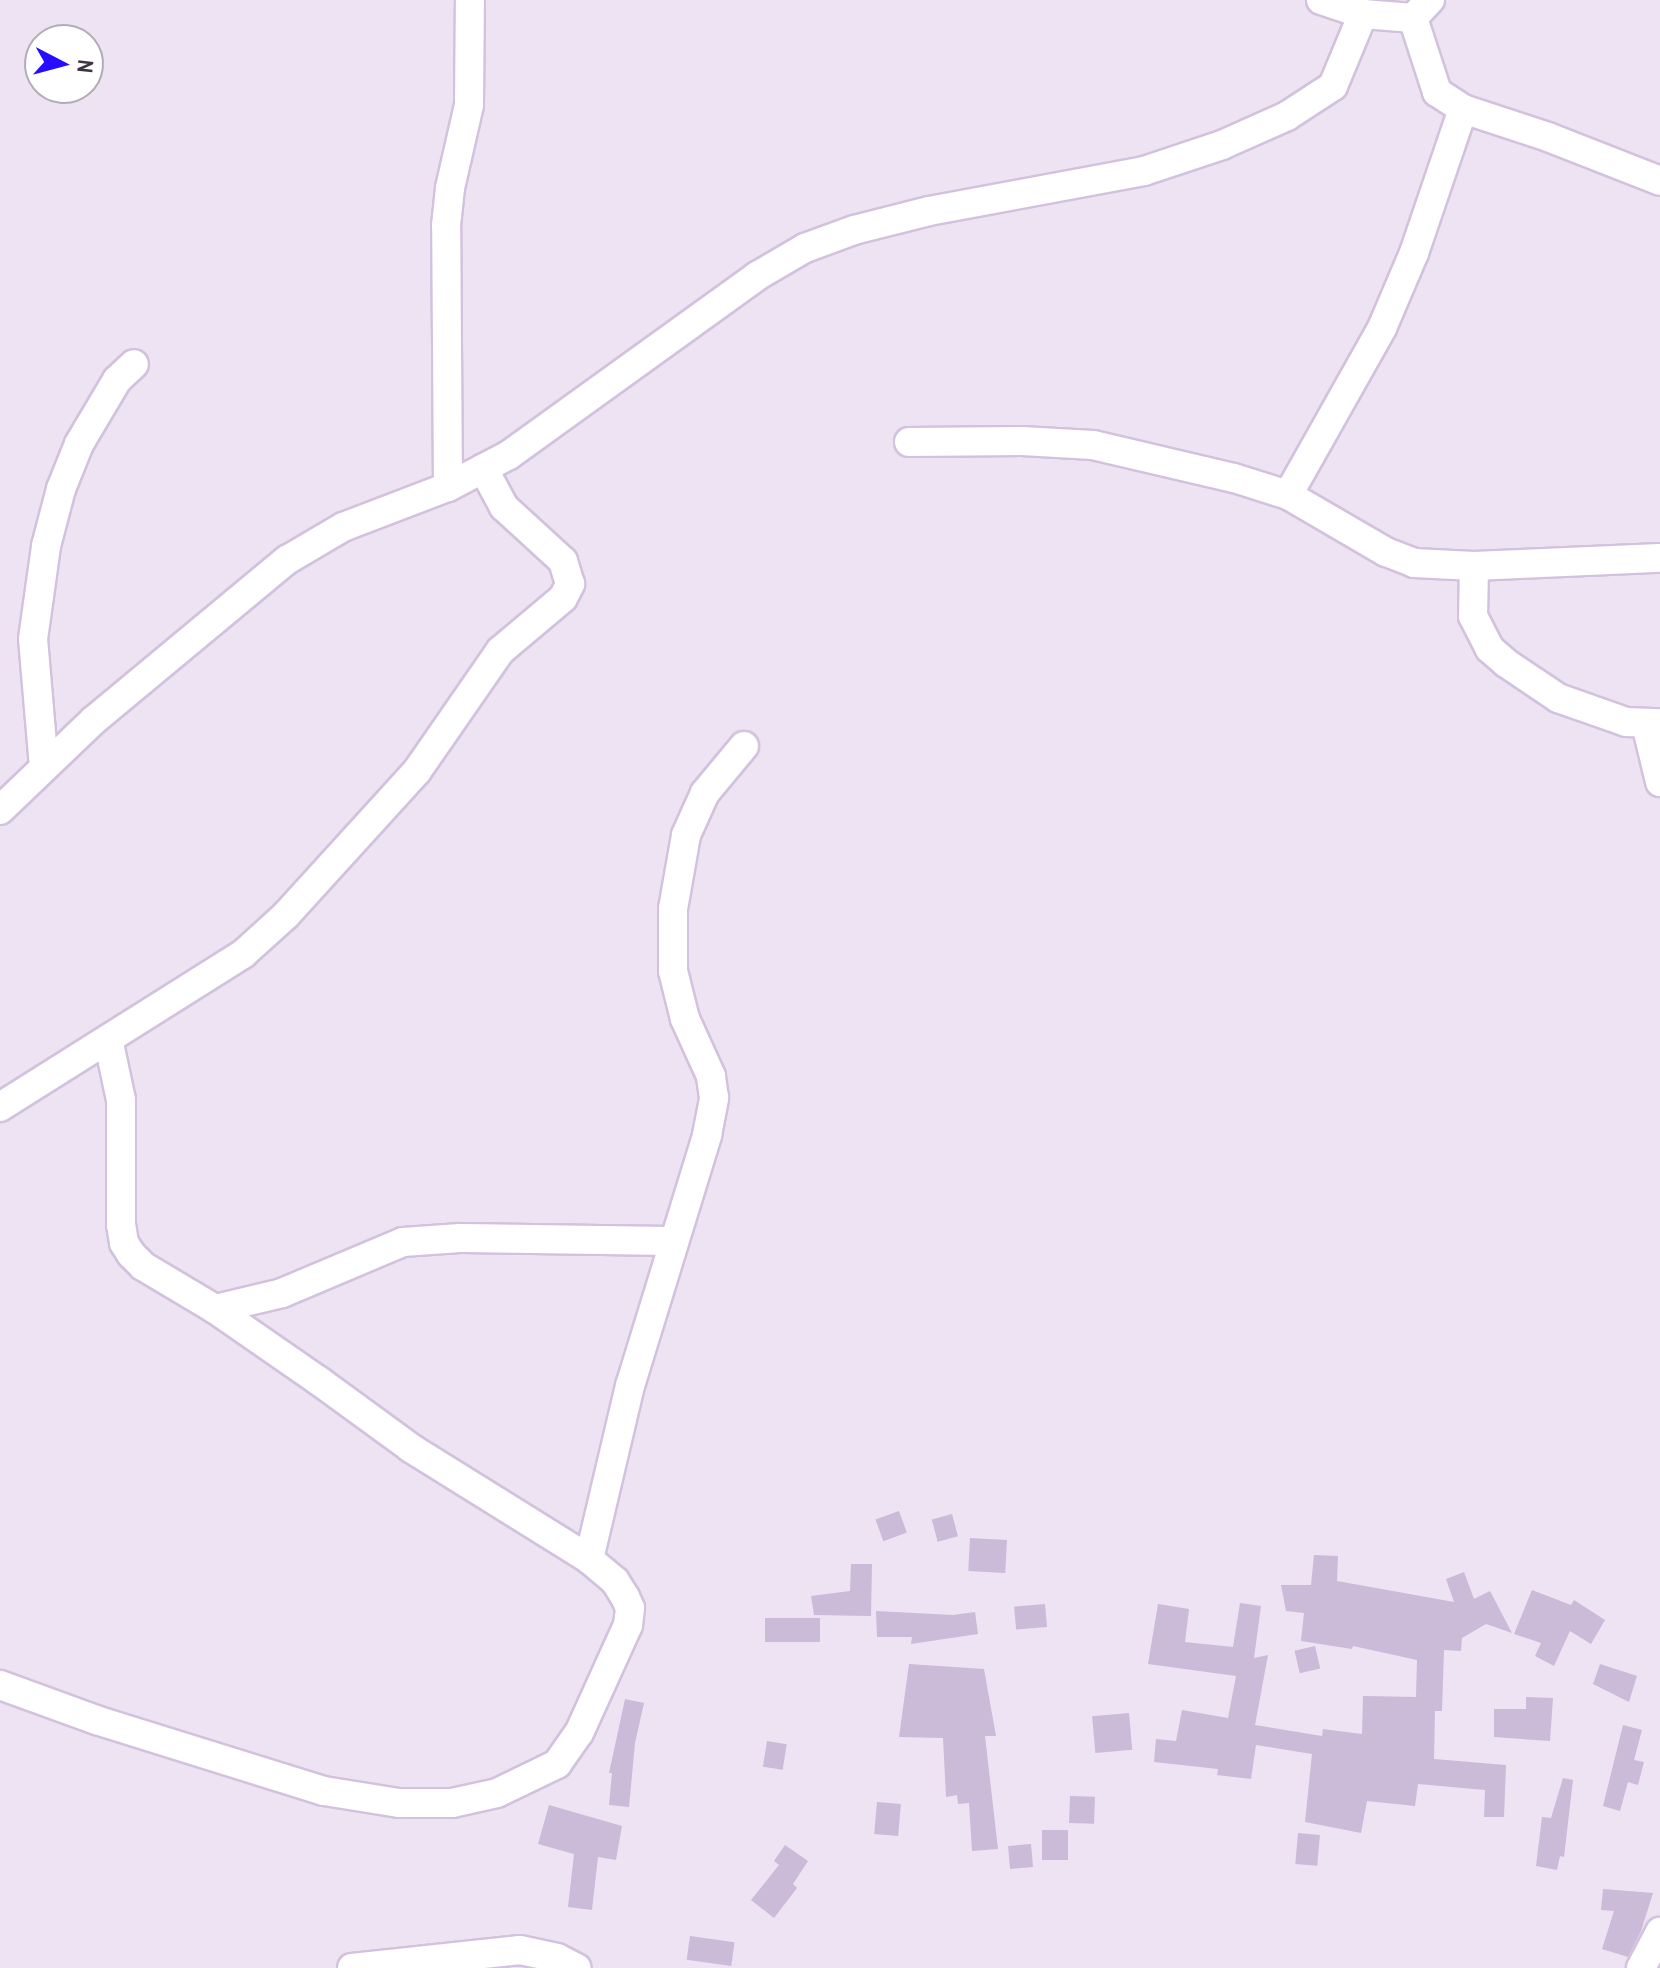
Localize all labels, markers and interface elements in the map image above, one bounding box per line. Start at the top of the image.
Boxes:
north arrow [24,24,104,104]
text: N [70,58,101,74]

